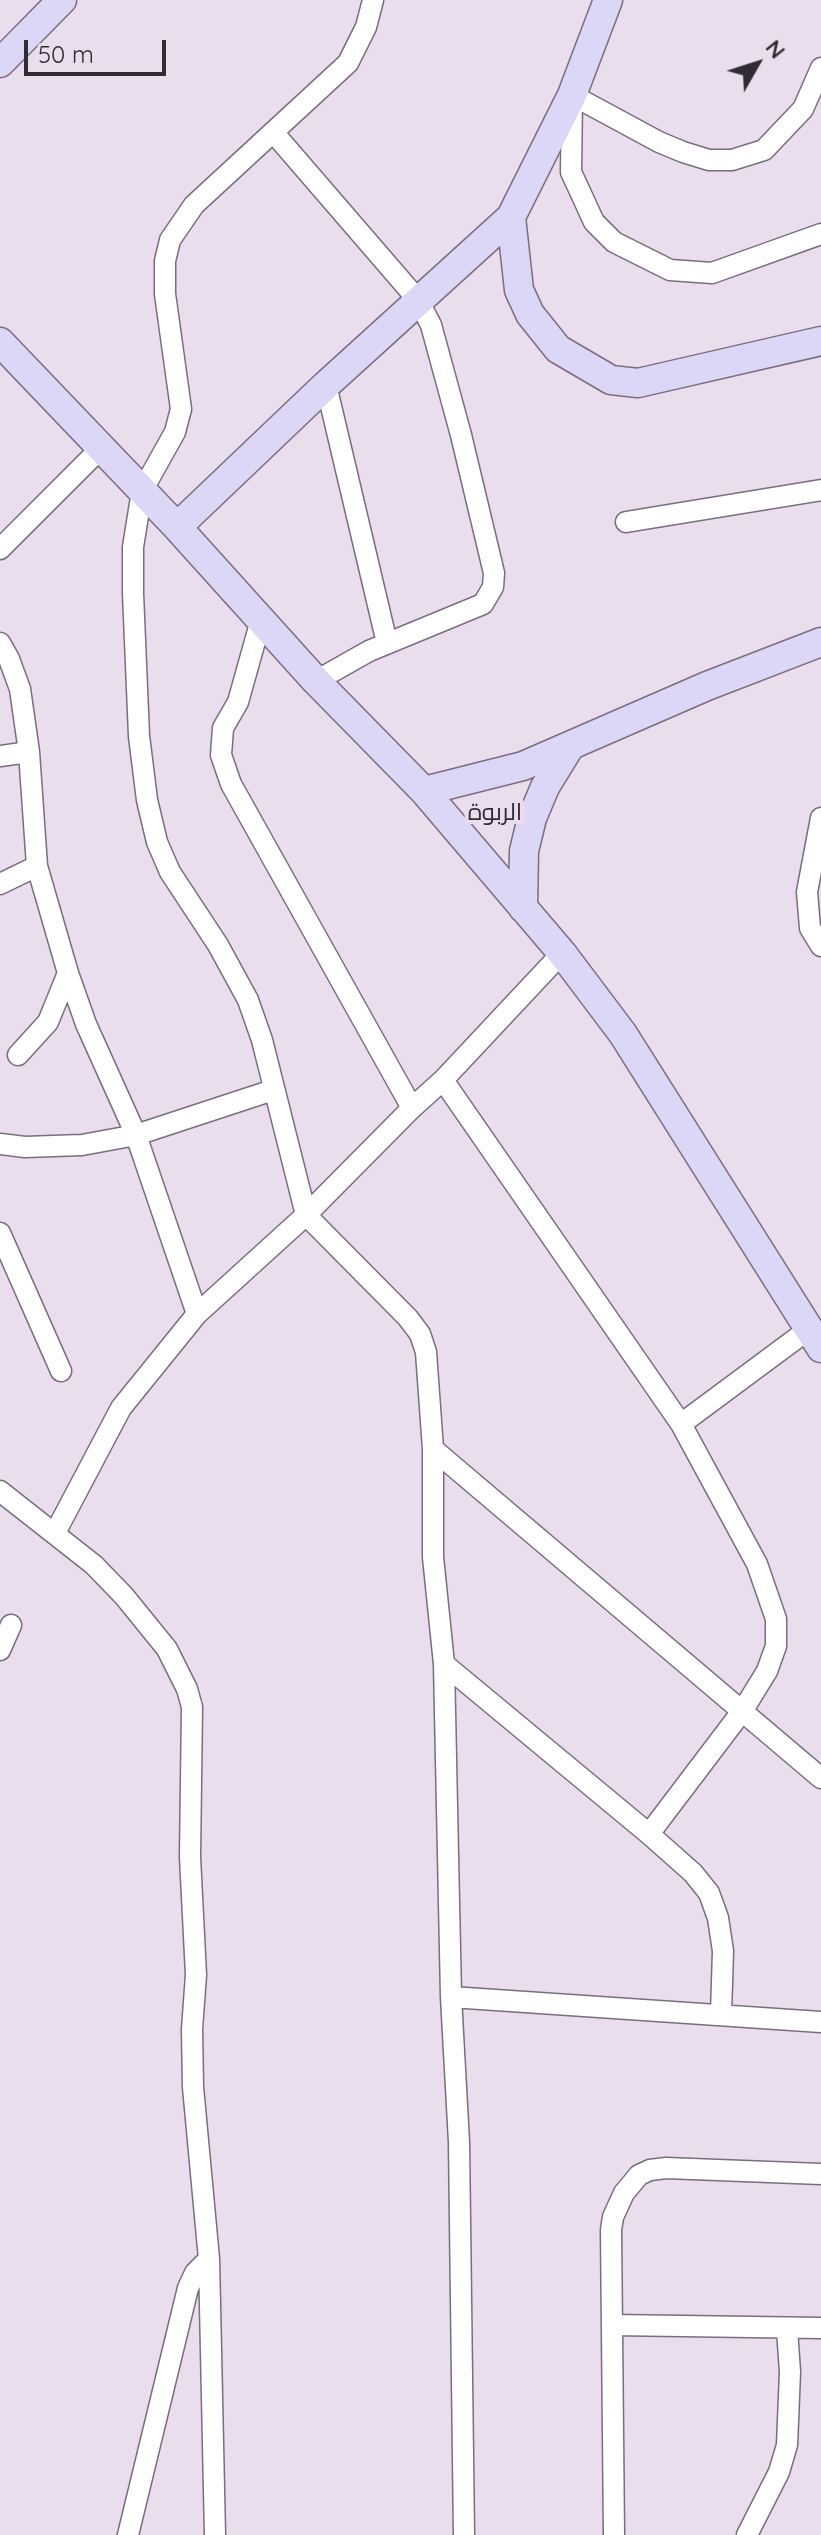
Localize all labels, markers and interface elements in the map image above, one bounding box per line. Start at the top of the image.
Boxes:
scale bar [28,24,170,74]
north arrow [717,24,797,104]
text: N [760,34,792,64]
text: 50 m [38,39,94,69]
district label: الربوة [468,799,522,827]

